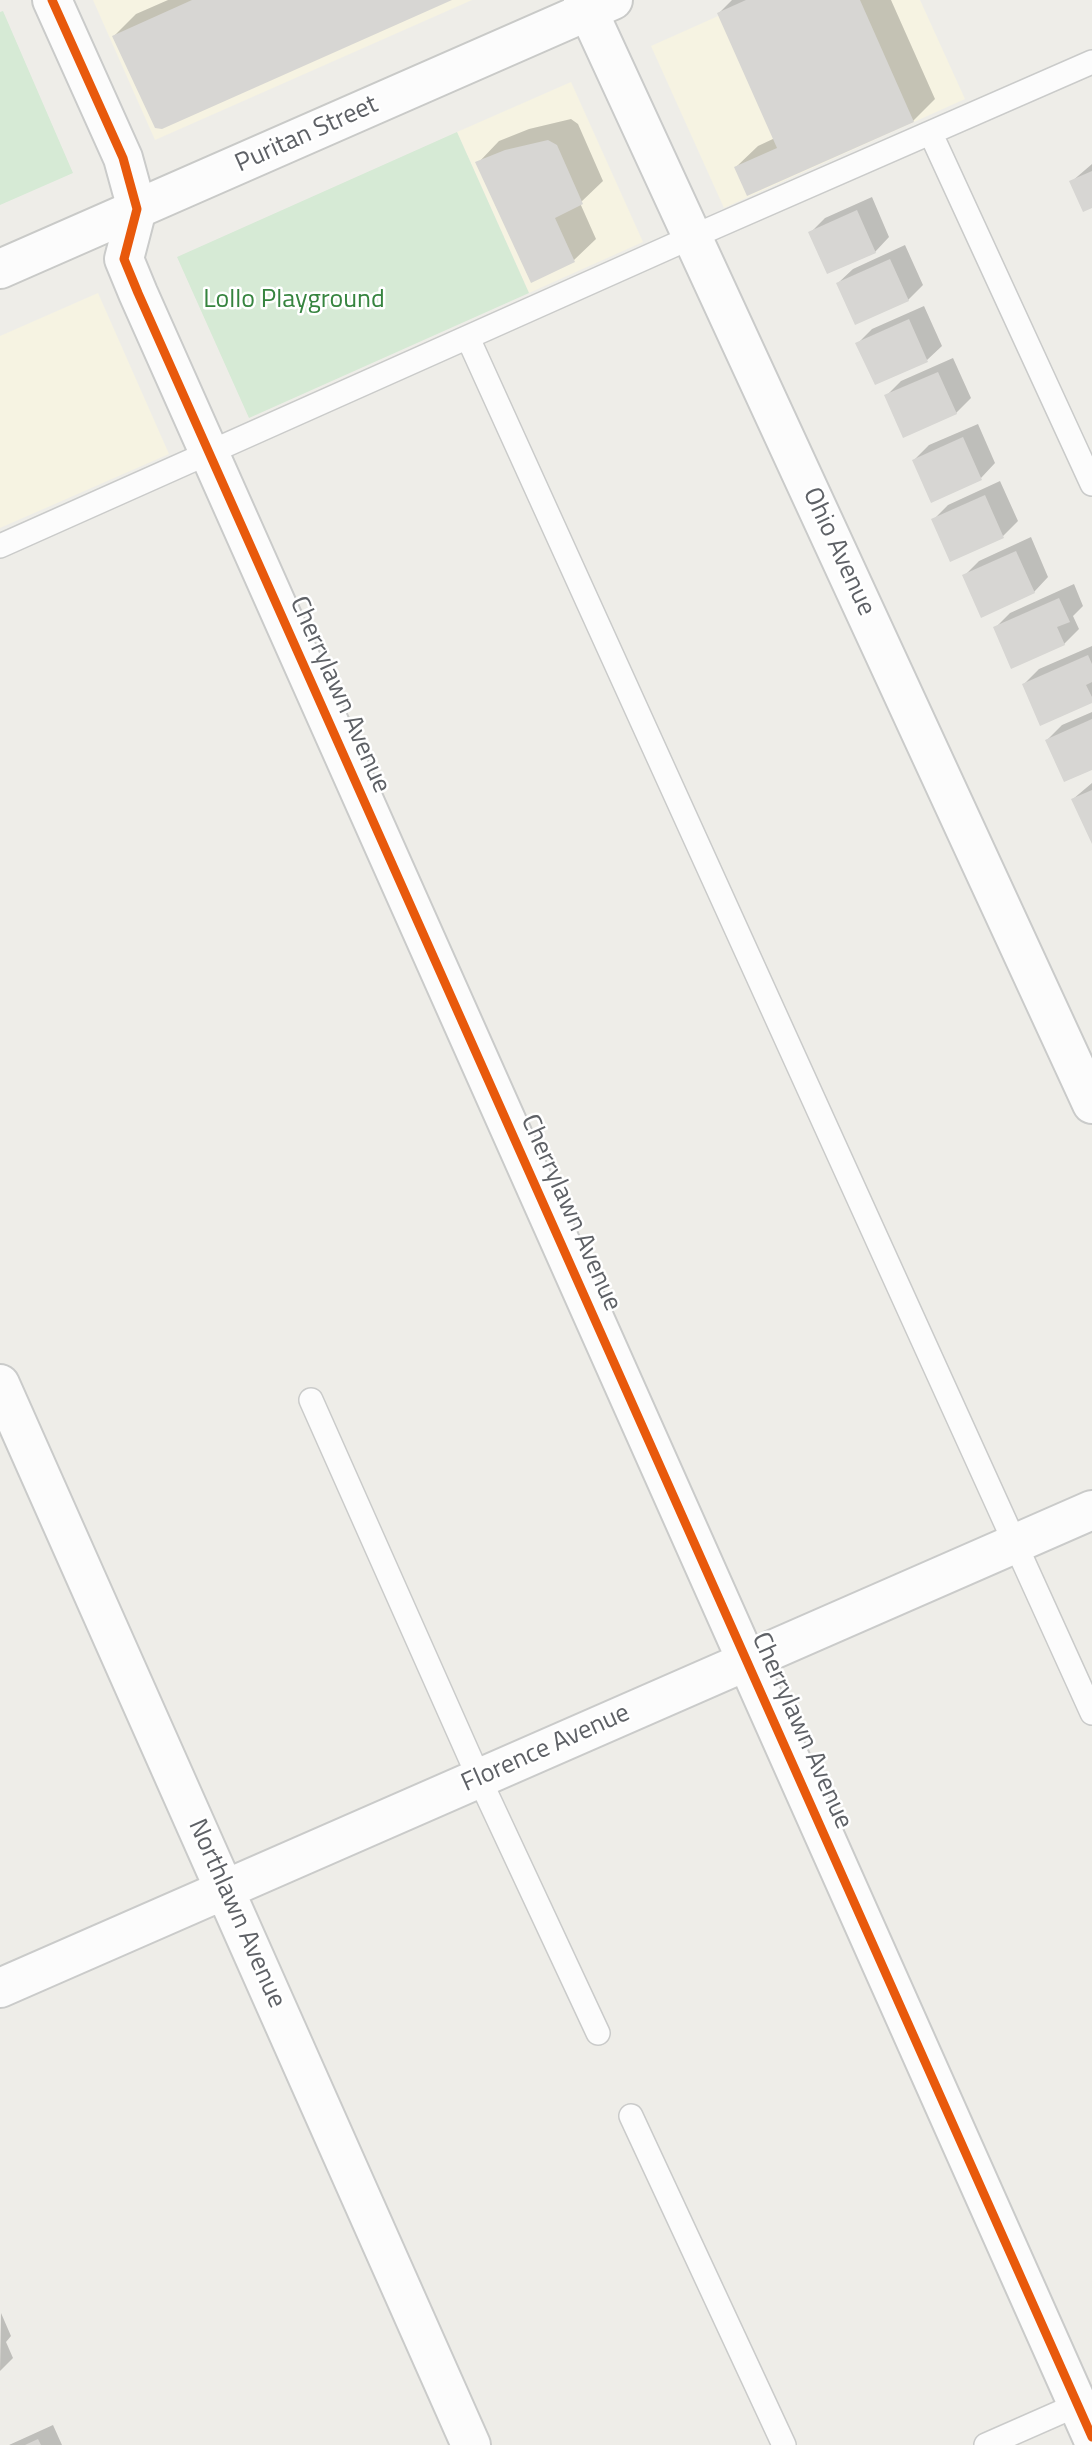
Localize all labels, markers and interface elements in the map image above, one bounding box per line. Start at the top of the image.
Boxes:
street label: Puritan Street [231,90,383,180]
park label: Lollo Playground [203,285,385,317]
street label: Ohio Avenue [795,483,881,621]
street label: Cherrylawn Avenue [282,592,396,798]
street label: Cherrylawn Avenue [513,1110,627,1316]
street label: Cherrylawn Avenue [744,1628,858,1834]
street label: Florence Avenue [457,1698,635,1800]
street label: Northlawn Avenue [180,1815,292,2013]

